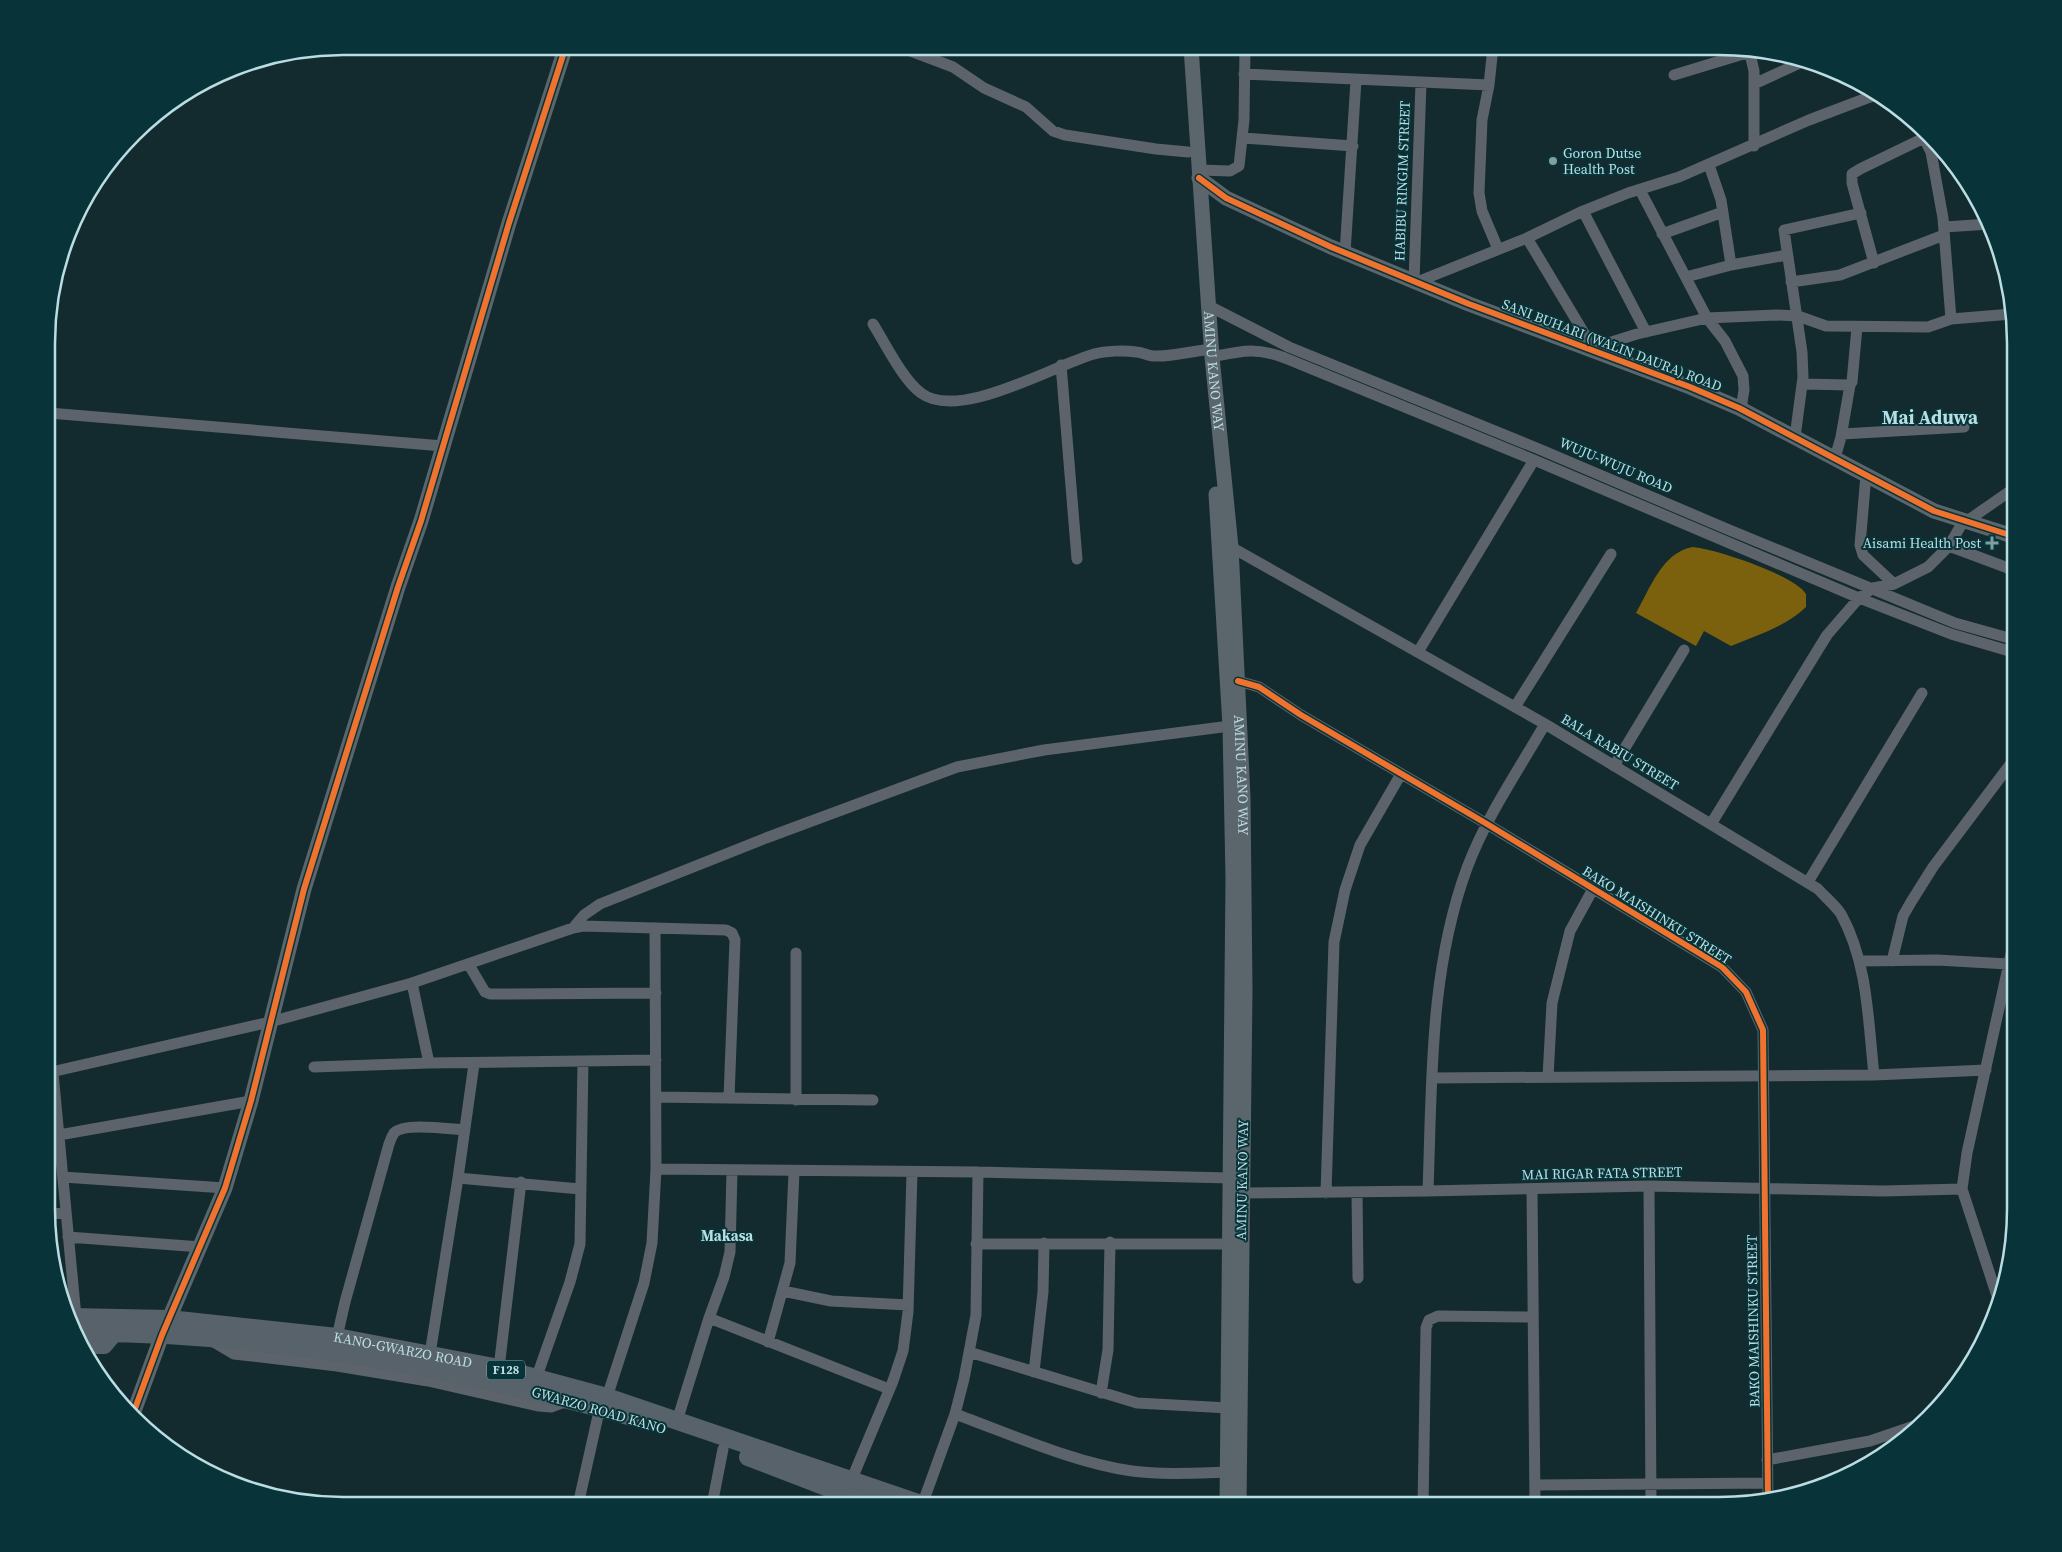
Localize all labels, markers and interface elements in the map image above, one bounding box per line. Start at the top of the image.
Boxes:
street label: HABIBU RINGIM STREET [1389,100,1415,262]
place label: Goron Dutse Health Post [1563,143,1641,179]
marker: Goron Dutse Health Post [1547,155,1559,167]
street label: SANI BUHARI (WALIN DAURA) ROAD [1499,294,1725,396]
street label: AMINU KANO WAY [1199,310,1229,432]
district label: Mai Aduwa [1882,404,1979,430]
street label: WUJU-WUJU ROAD [1556,432,1676,498]
place label: Aisami Health Post [1863,533,1981,553]
marker: Aisami Health Post [1985,536,1999,550]
street label: BALA RABIU STREET [1557,709,1683,795]
street label: AMINU KANO WAY [1229,714,1253,836]
street label: BAKO MAISHINKU STREET [1579,861,1736,969]
street label: AMINU KANO WAY [1231,1119,1253,1241]
street label: MAI RIGAR FATA STREET [1522,1162,1683,1184]
district label: Makasa [701,1225,754,1246]
street label: BAKO MAISHINKU STREET [1741,1234,1765,1407]
street label: KANO-GWARZO ROAD [332,1327,474,1373]
road number: F128 [487,1360,525,1380]
street label: GWARZO ROAD KANO [529,1381,669,1439]

